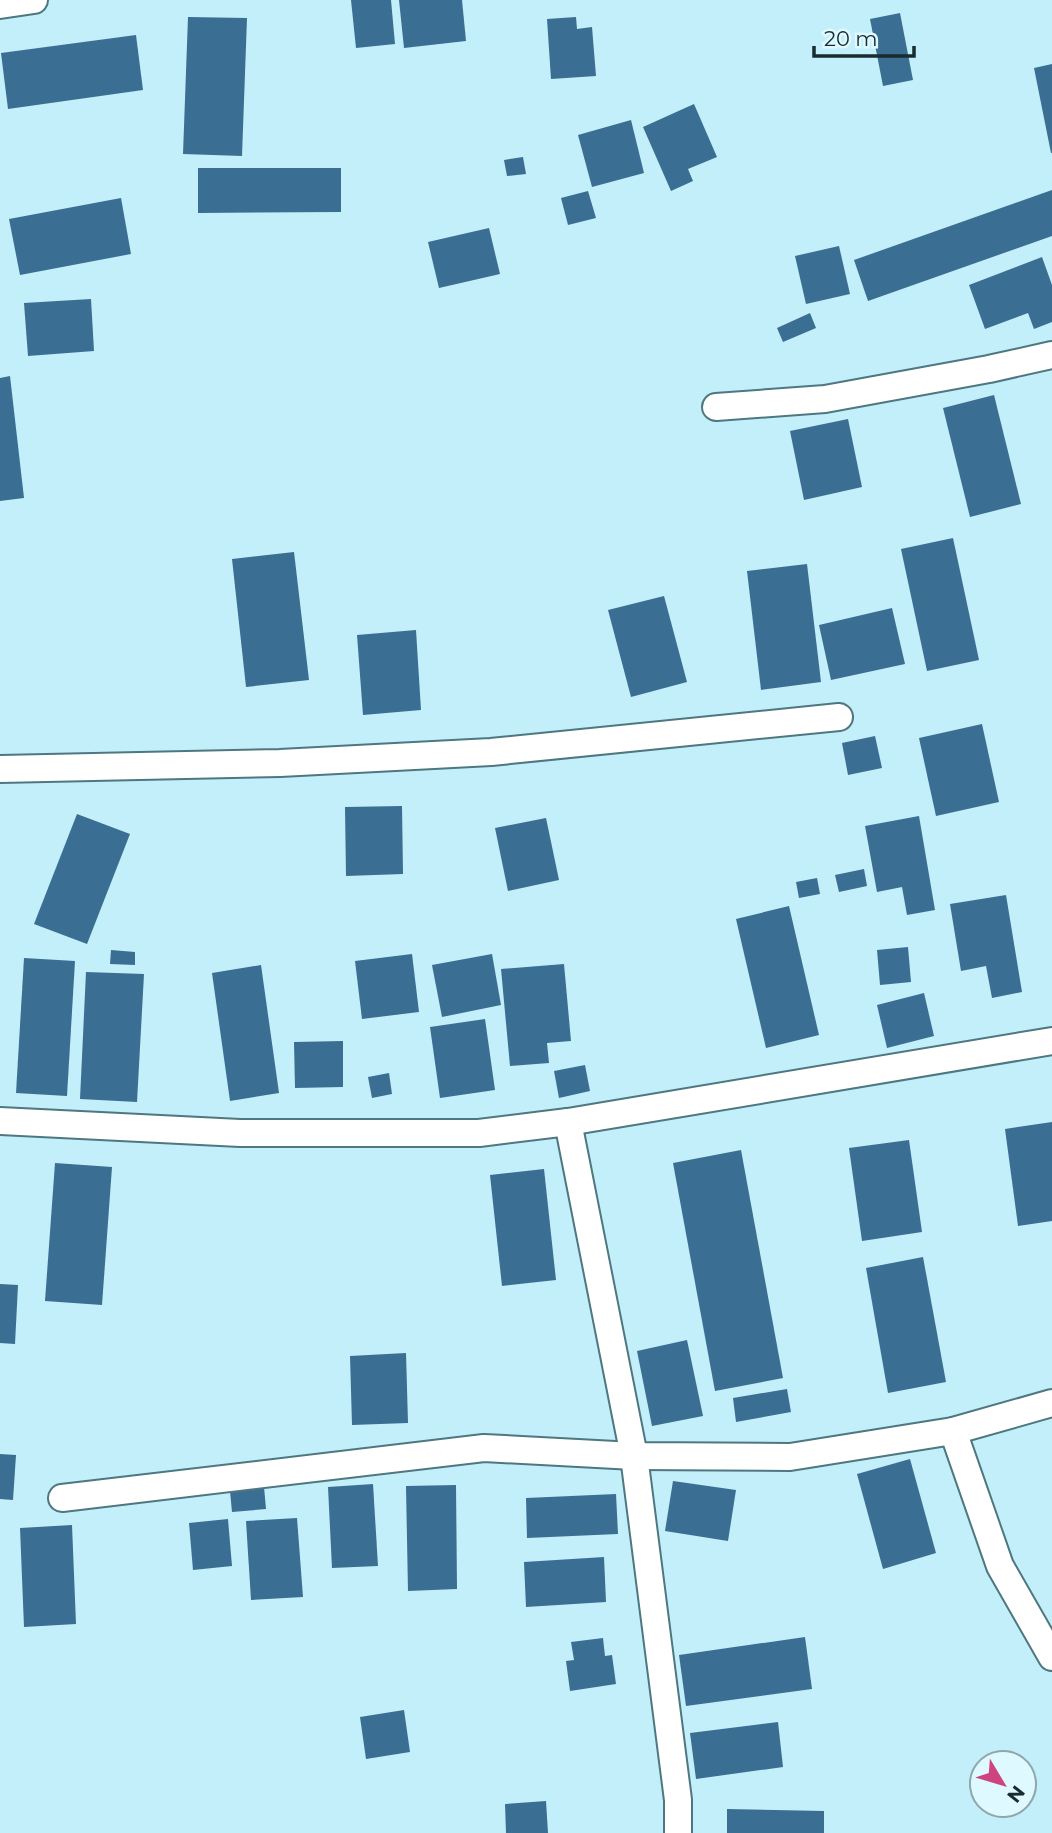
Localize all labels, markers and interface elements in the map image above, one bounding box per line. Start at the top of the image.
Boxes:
scale bar [814,14,914,58]
text: 20 m [824,26,878,51]
north arrow [968,1749,1038,1819]
text: N [1002,1781,1030,1807]

